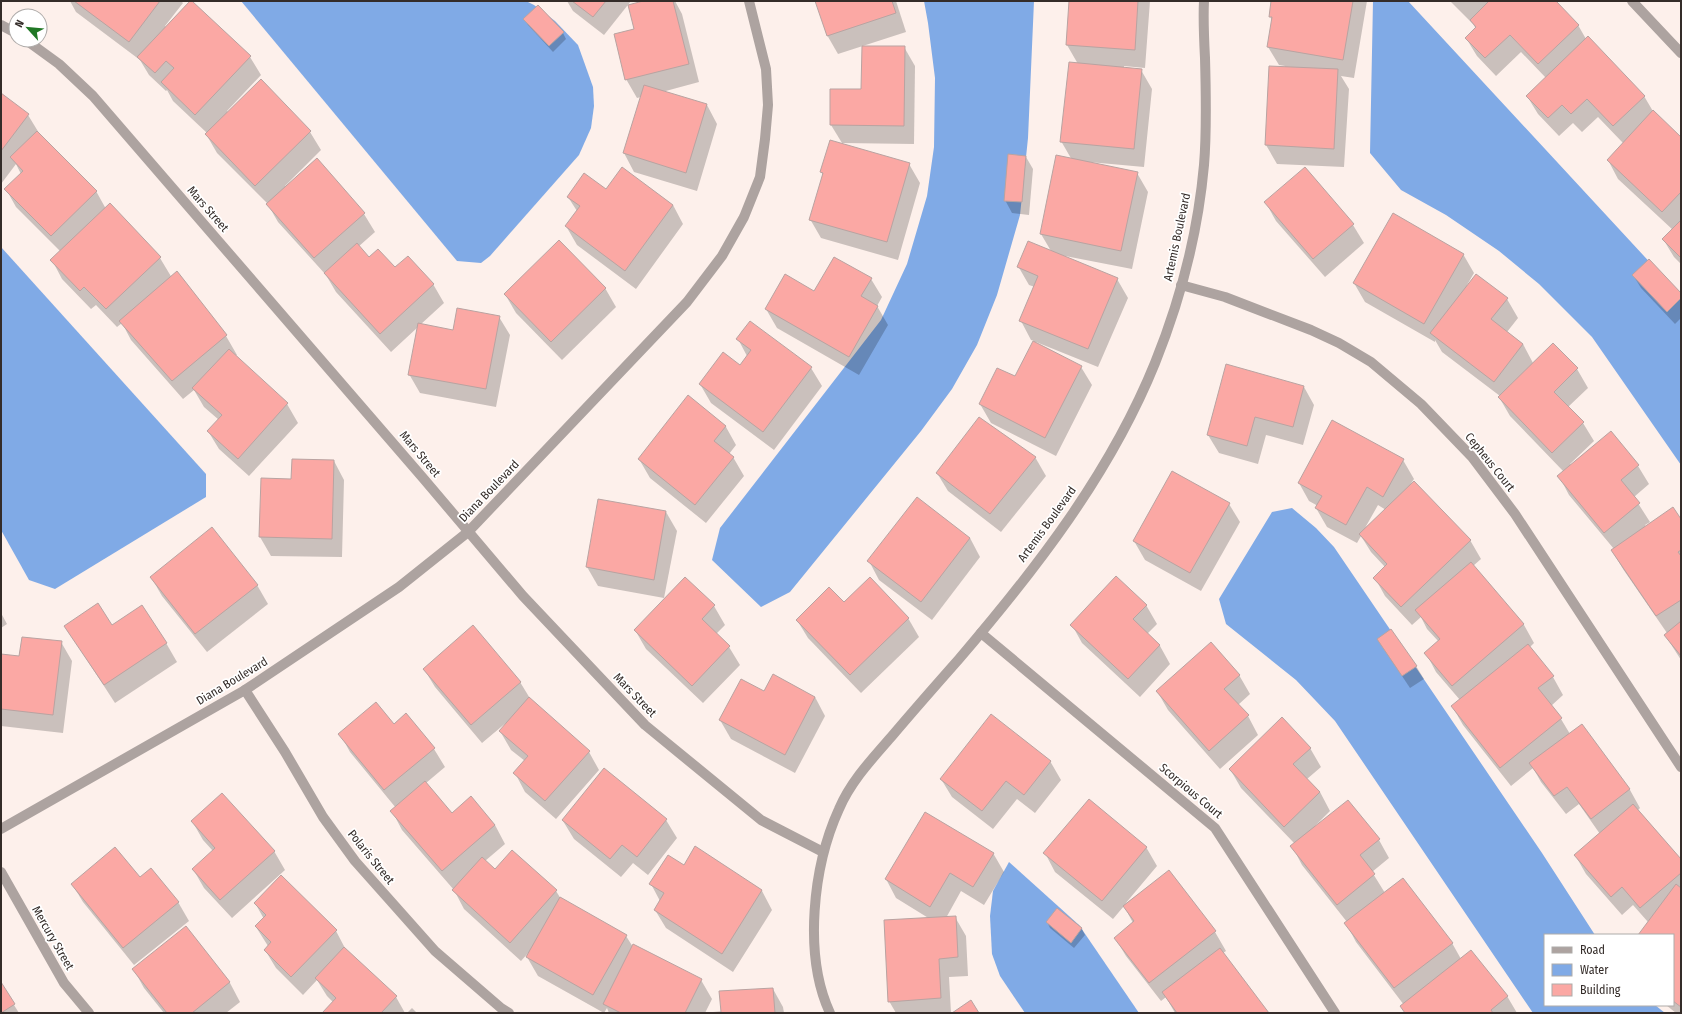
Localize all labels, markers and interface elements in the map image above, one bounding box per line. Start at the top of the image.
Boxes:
north arrow [8,8,48,48]
text: N [12,18,27,30]
street label: Mars Street [184,183,232,235]
street label: Artemis Boulevard [1161,192,1193,282]
street label: Mars Street [397,428,443,480]
street label: Cepheus Court [1462,430,1518,494]
street label: Diana Boulevard [456,457,522,525]
street label: Artemis Boulevard [1015,484,1079,564]
street label: Diana Boulevard [194,654,270,708]
street label: Mars Street [611,670,659,720]
street label: Scorpious Court [1157,761,1225,821]
street label: Polaris Street [345,827,397,887]
street label: Mercury Street [29,904,77,973]
legend [1544,934,1674,1006]
text: Road [1580,943,1605,957]
text: Water [1580,963,1609,977]
text: Building [1580,983,1621,997]

